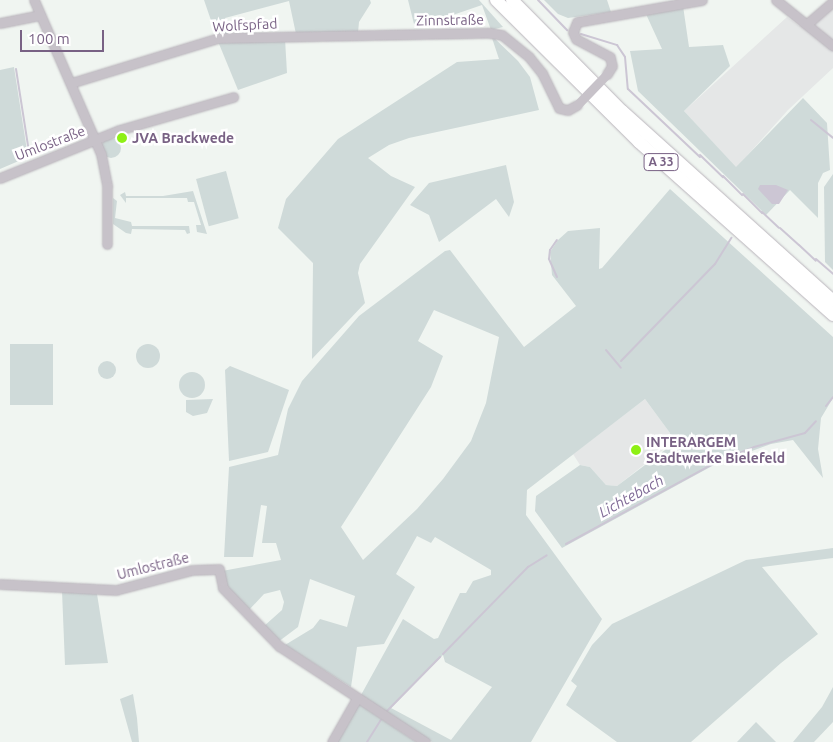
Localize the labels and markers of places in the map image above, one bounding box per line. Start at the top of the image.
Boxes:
place label: JVA Brackwede [132,130,234,146]
marker: JVA Brackwede [116,132,128,144]
place label: INTERARGEM Stadtwerke Bielefeld [646,434,785,467]
marker: INTERARGEM Stadtwerke Bielefeld [630,444,642,456]

